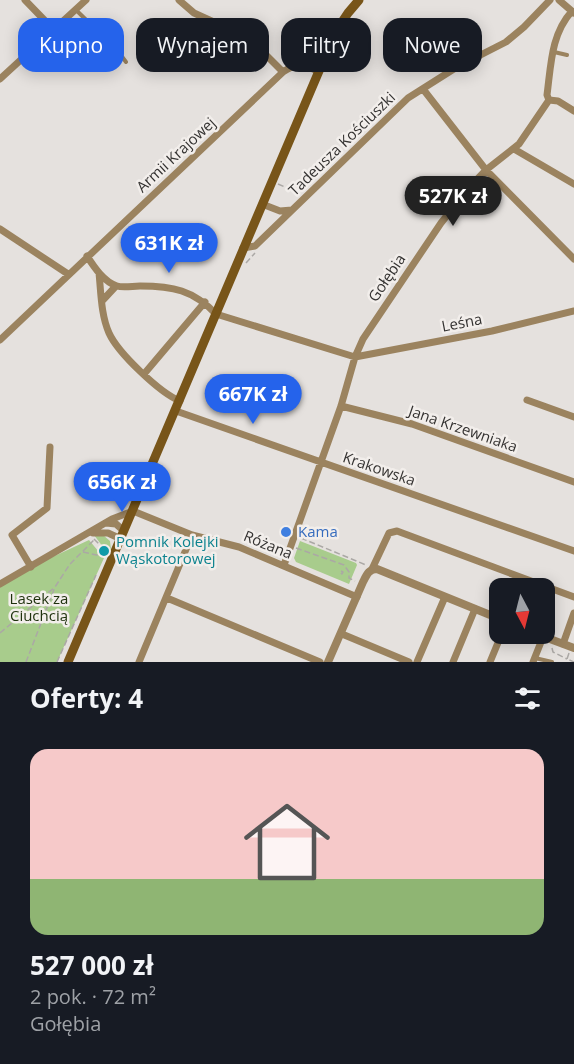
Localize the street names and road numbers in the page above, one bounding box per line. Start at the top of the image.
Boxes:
street label: Tadeusza Kościuszki [284,87,399,200]
street label: Armii Krajowej [131,112,219,196]
street label: Gołębia [363,250,409,305]
street label: Leśna [440,308,484,336]
street label: Jana Krzewniaka [404,399,520,456]
street label: Krakowska [340,446,418,490]
street label: Różana [241,525,296,563]

